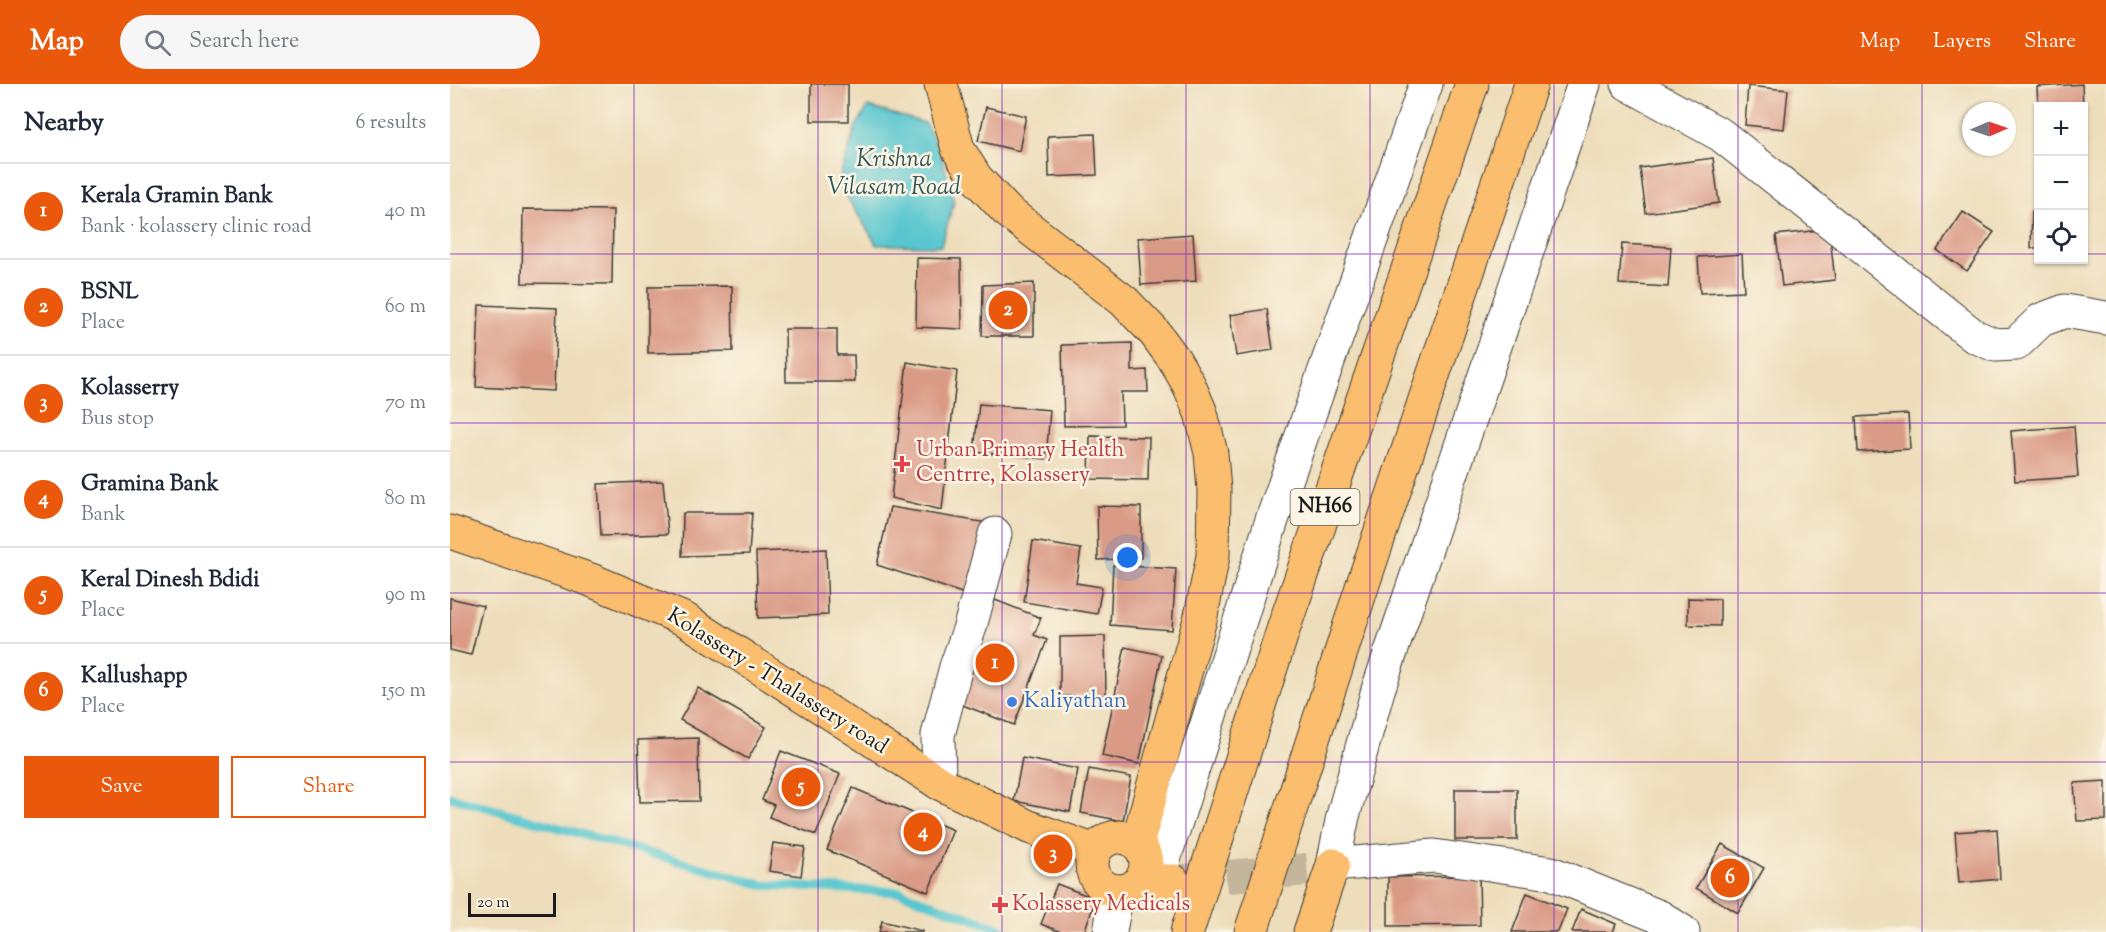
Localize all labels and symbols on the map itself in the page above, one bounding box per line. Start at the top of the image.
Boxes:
north arrow [1962,102,2016,156]
water label: Krishna Vilasam Road [827,143,961,205]
pin: 2 [988,288,1028,332]
place label: Urban Primary Health Centrre, Kolassery [916,435,1125,492]
marker: Urban Primary Health Centrre, Kolassery [893,455,911,473]
road number: NH66 [1290,489,1360,525]
your location [1113,543,1142,572]
street label: Kolassery - Thalassery road [660,601,894,763]
pin: 1 [976,640,1014,686]
place label: Kaliyathan [1024,686,1127,718]
marker: Kaliyathan [1005,695,1019,709]
pin: 5 [782,764,820,810]
pin: 4 [904,810,942,855]
pin: 3 [1034,832,1072,876]
pin: 6 [1710,856,1750,900]
place label: Kolassery Medicals [1012,889,1190,921]
scale bar [468,890,556,918]
marker: Kolassery Medicals [993,898,1007,912]

